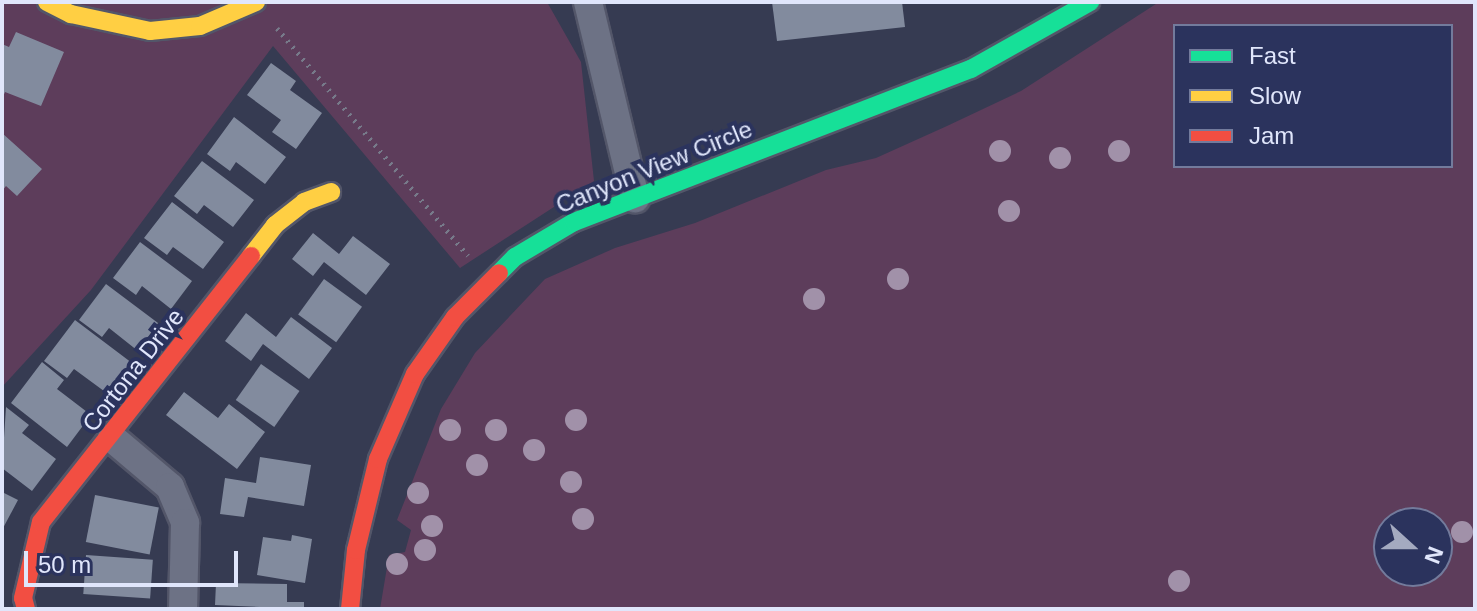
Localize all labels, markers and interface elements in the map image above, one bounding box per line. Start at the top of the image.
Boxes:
legend [1173,24,1453,168]
text: Fast [1249,42,1296,69]
text: Slow [1249,82,1301,109]
street label: Canyon View Circle [552,115,756,219]
text: Jam [1249,122,1294,149]
street label: Cortona Drive [76,303,190,437]
north arrow [1373,507,1453,587]
scale bar [28,535,242,585]
text: N [1419,543,1449,567]
text: 50 m [38,551,91,578]

